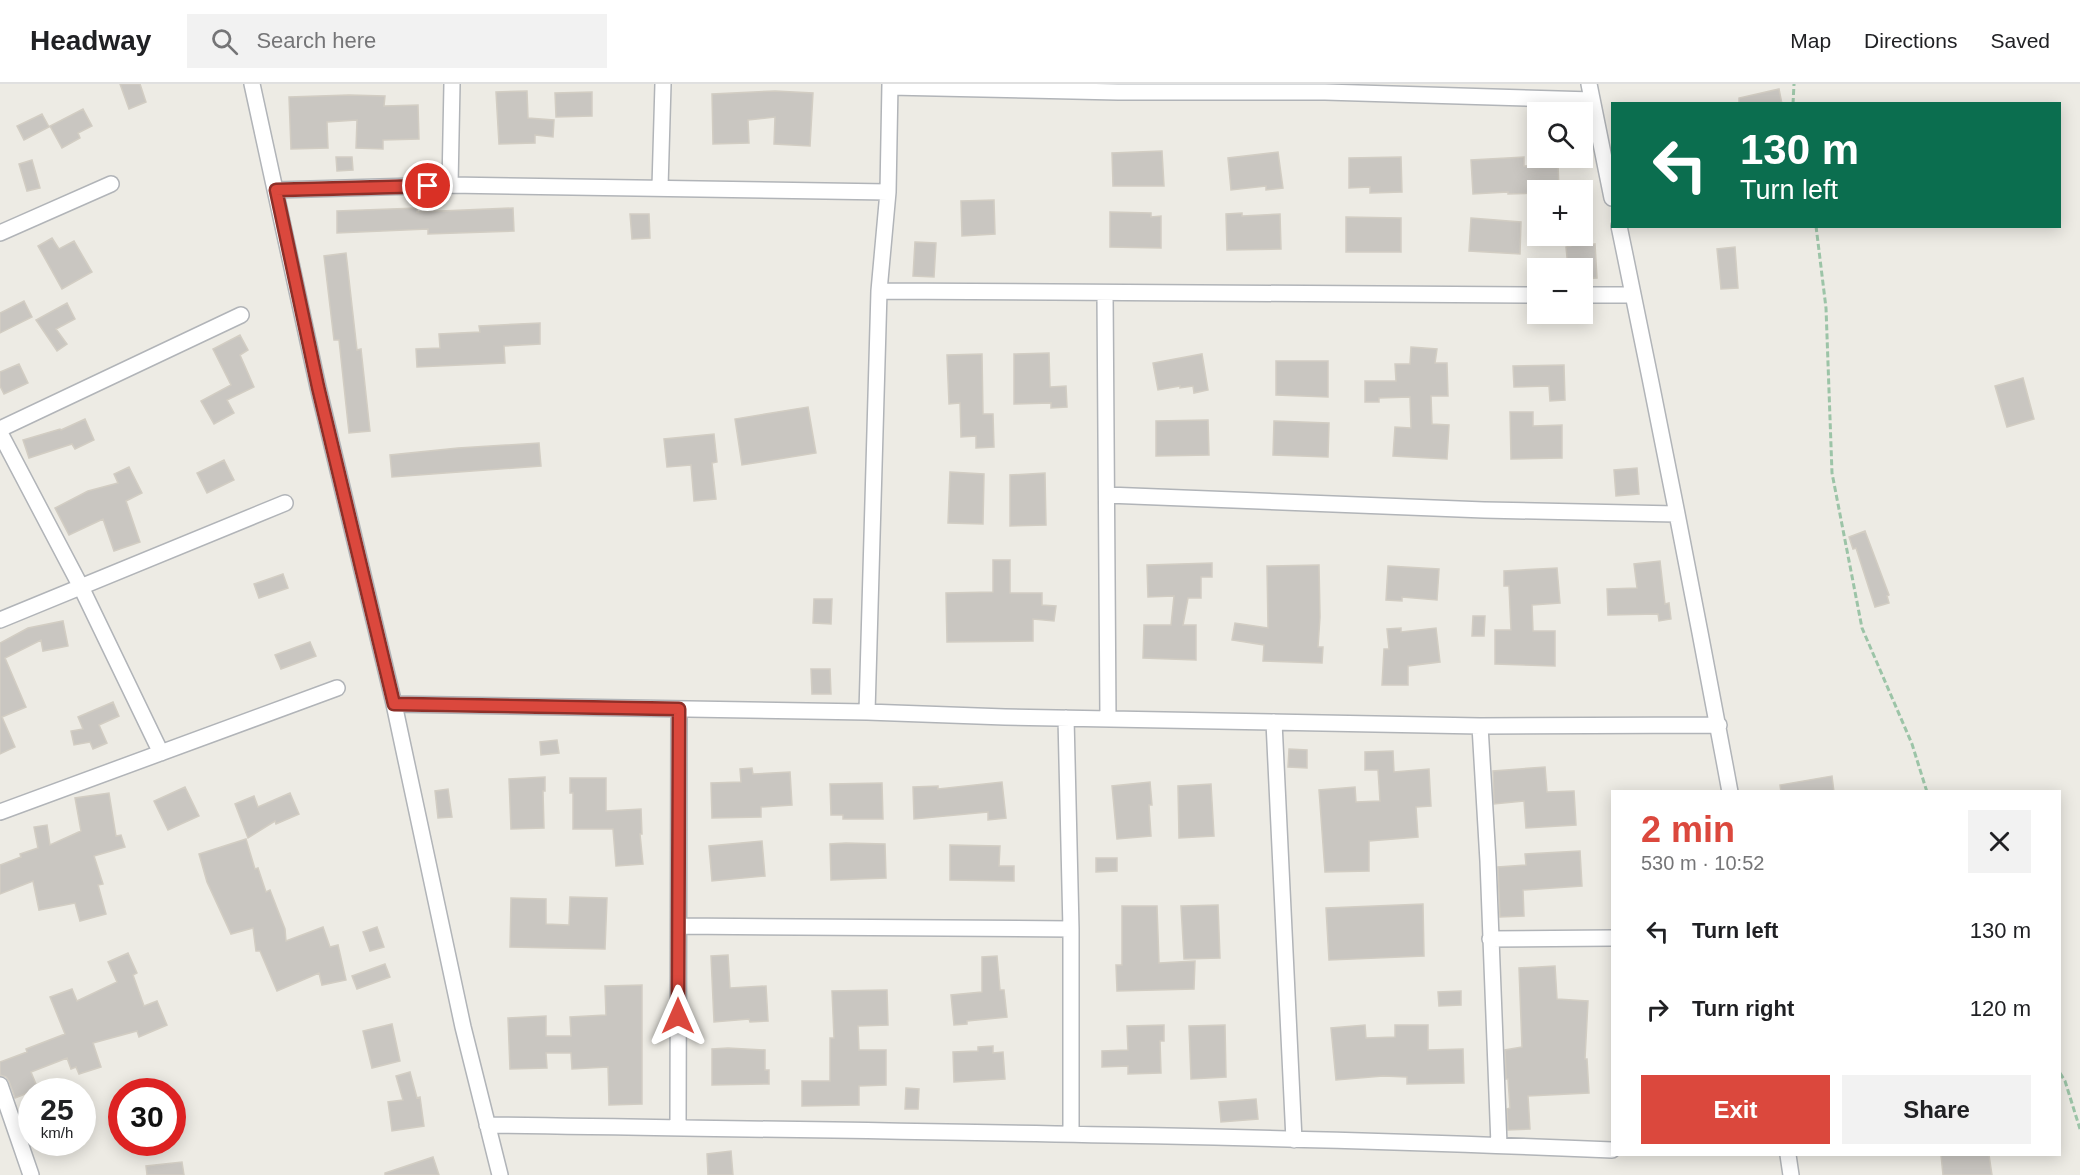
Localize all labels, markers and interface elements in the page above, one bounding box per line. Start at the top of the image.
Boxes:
search box [187,14,607,68]
text: Headway [30,25,151,56]
icon: search [208,25,241,58]
text: Search here [256,28,376,53]
text: Map [1790,29,1831,52]
text: Directions [1864,29,1957,52]
text: Saved [1990,29,2050,52]
map controls [1527,102,1593,324]
button: search [1527,102,1593,168]
icon: left [1641,126,1719,204]
text: 130 m [1740,126,1859,173]
pin [402,160,453,211]
icon: arrive [411,169,444,202]
text: Turn left [1740,175,1838,205]
button: + [1527,180,1593,246]
button: − [1527,258,1593,324]
text: 2 min [1641,809,1735,850]
button: close [1968,810,2031,873]
text: 530 m · 10:52 [1641,852,1764,874]
icon: left [1641,915,1674,948]
text: Turn left [1692,918,1778,943]
text: 130 m [1970,918,2031,943]
position arrow [646,984,710,1048]
icon: right [1641,993,1674,1026]
text: Turn right [1692,996,1794,1021]
text: 120 m [1970,996,2031,1021]
button: Exit [1641,1075,1830,1144]
button: Share [1842,1075,2031,1144]
speed limit sign: 30 [108,1078,186,1156]
text: 25 [40,1093,74,1126]
text: km/h [41,1124,73,1141]

